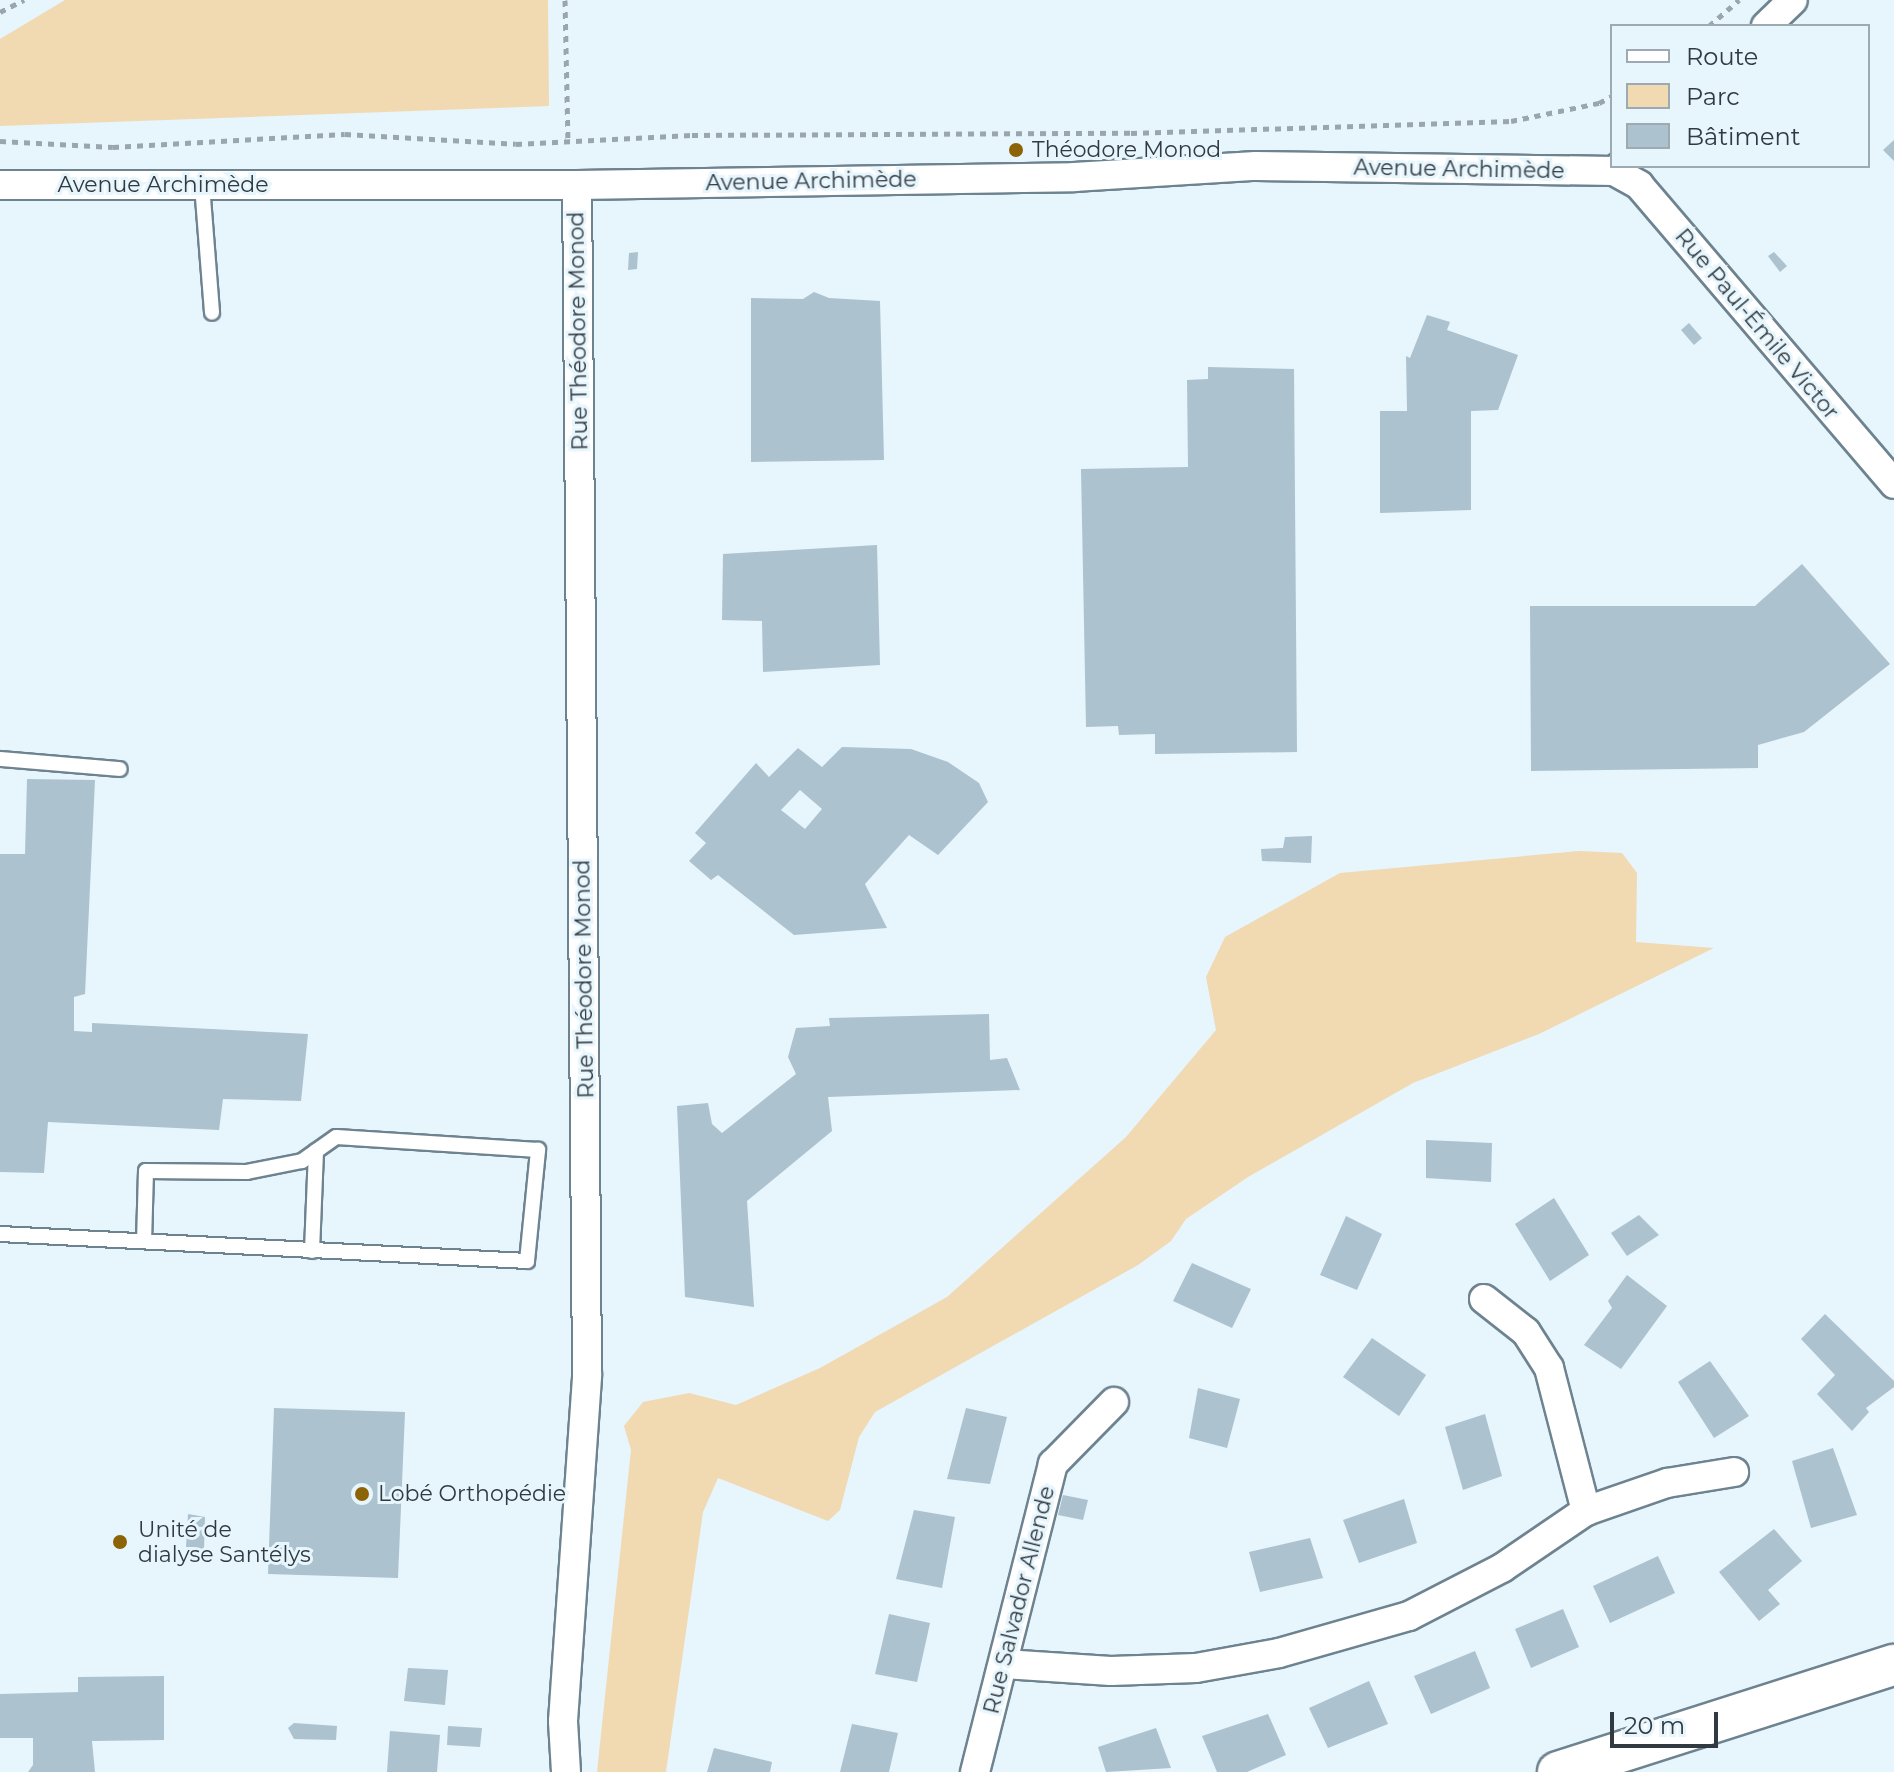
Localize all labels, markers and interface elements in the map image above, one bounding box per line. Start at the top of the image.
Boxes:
legend [1610,24,1870,168]
text: Route [1686,42,1758,71]
text: Parc [1686,82,1740,111]
text: Bâtiment [1686,122,1800,151]
place label: Théodore Monod [1032,137,1221,163]
marker: Théodore Monod [1007,141,1025,159]
street label: Avenue Archimède [1353,154,1565,184]
street label: Avenue Archimède [705,166,917,196]
street label: Avenue Archimède [58,172,268,198]
street label: Rue Théodore Monod [563,211,593,451]
street label: Rue Paul-Émile Victor [1670,223,1844,425]
street label: Rue Théodore Monod [569,859,599,1099]
place label: Lobé Orthopédie [378,1481,566,1507]
street label: Rue Salvador Allende [978,1483,1060,1717]
marker: Lobé Orthopédie [353,1485,371,1503]
place label: Unité de dialyse Santélys [138,1516,311,1568]
marker: Unité de dialyse Santélys [109,1531,131,1553]
scale bar [1614,1696,1722,1746]
text: 20 m [1624,1711,1685,1740]

